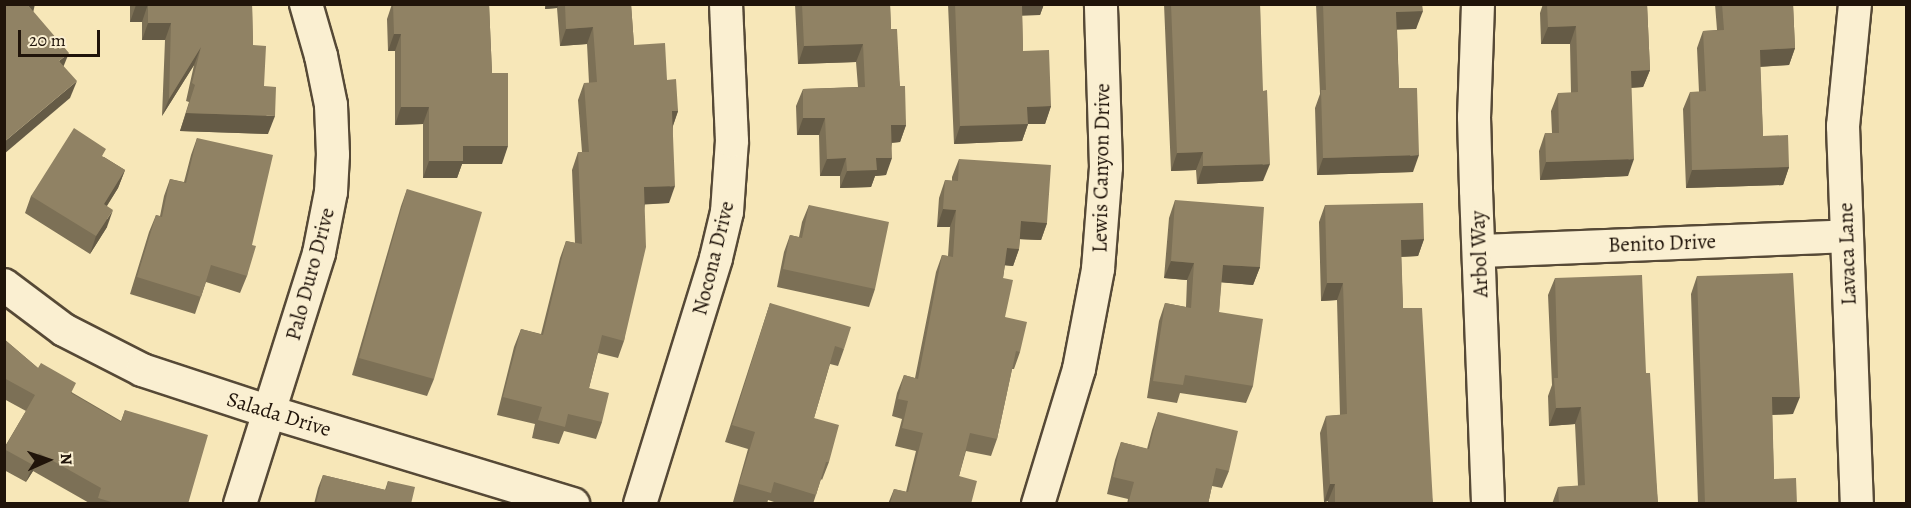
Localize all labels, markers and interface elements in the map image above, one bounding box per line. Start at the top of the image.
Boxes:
scale bar [21,18,104,56]
text: 20 m [29,28,66,52]
street label: Lewis Canyon Drive [1087,83,1115,253]
street label: Nocona Drive [687,198,739,318]
street label: Lavaca Lane [1833,202,1861,306]
street label: Palo Duro Drive [280,205,340,343]
street label: Arbol Way [1465,210,1493,298]
street label: Benito Drive [1608,229,1716,257]
street label: Salada Drive [224,386,334,442]
north arrow [18,430,78,490]
text: N [55,453,77,465]

